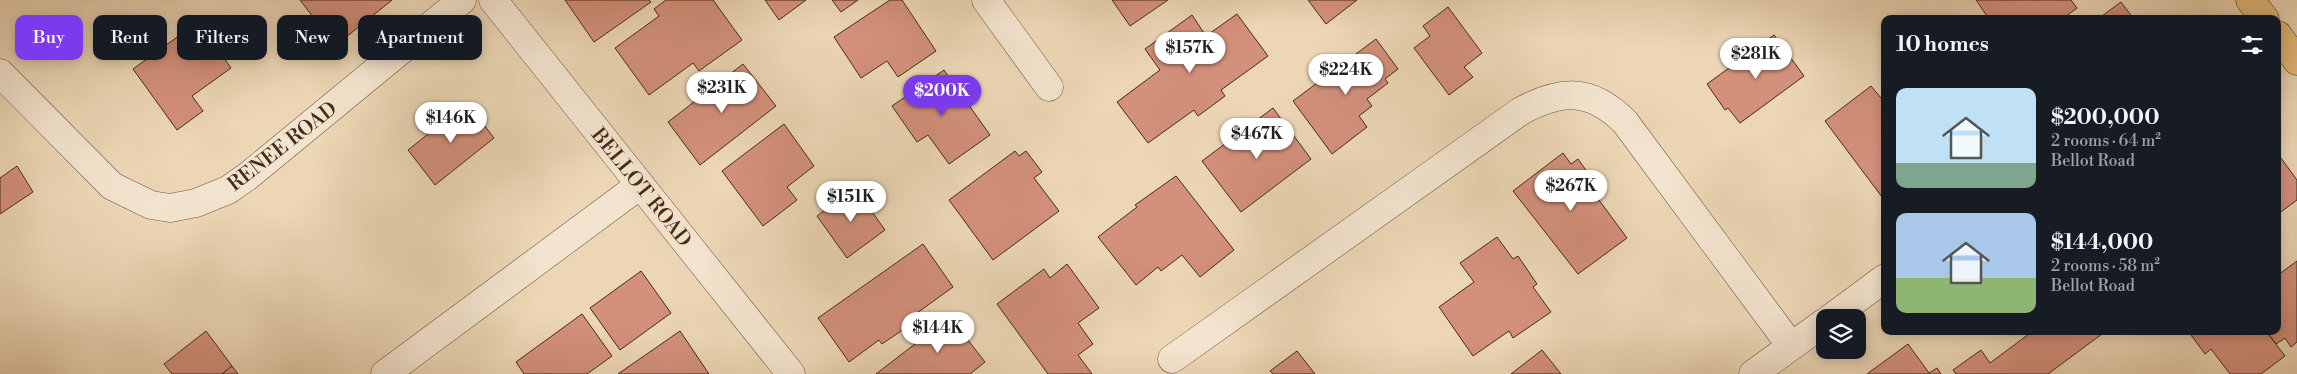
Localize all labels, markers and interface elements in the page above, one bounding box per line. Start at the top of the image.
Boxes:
chip: Buy [15,15,83,60]
chip: Rent [93,15,167,60]
chip: Filters [177,15,267,60]
chip: New [277,15,348,60]
chip: Apartment [358,15,482,60]
icon: filters [2238,31,2266,59]
pin: $157K [1155,32,1225,74]
text: 10 homes [1896,32,1989,58]
text: $157K [1165,38,1215,58]
pin: $281K [1721,38,1791,80]
text: $281K [1731,44,1781,64]
pin: $224K [1311,54,1381,96]
text: $224K [1319,60,1373,80]
pin: $231K [687,72,757,114]
pin: $200K [907,74,977,117]
text: $231K [697,78,747,98]
text: $200K [914,81,970,101]
street label: RENEE ROAD [223,97,343,198]
pin: $146K [416,102,486,144]
text: $200,000 [2051,105,2159,131]
text: $146K [426,108,476,128]
icon: home [1936,108,1996,168]
pin: $467K [1222,118,1292,160]
street label: BELLOT ROAD [585,123,696,252]
text: $467K [1231,124,1283,144]
text: 2 rooms · 64 m² [2051,131,2161,151]
text: Bellot Road [2051,151,2135,171]
pin: $267K [1536,170,1606,212]
text: $267K [1545,176,1597,196]
pin: $151K [816,180,886,223]
text: $151K [827,187,875,207]
text: $144,000 [2051,230,2153,256]
icon: home [1936,233,1996,293]
text: 2 rooms · 58 m² [2051,256,2160,276]
text: Bellot Road [2051,276,2135,296]
map controls [1816,309,1866,359]
button: layers [1816,309,1866,359]
pin: $144K [903,312,973,354]
text: $144K [912,318,964,338]

